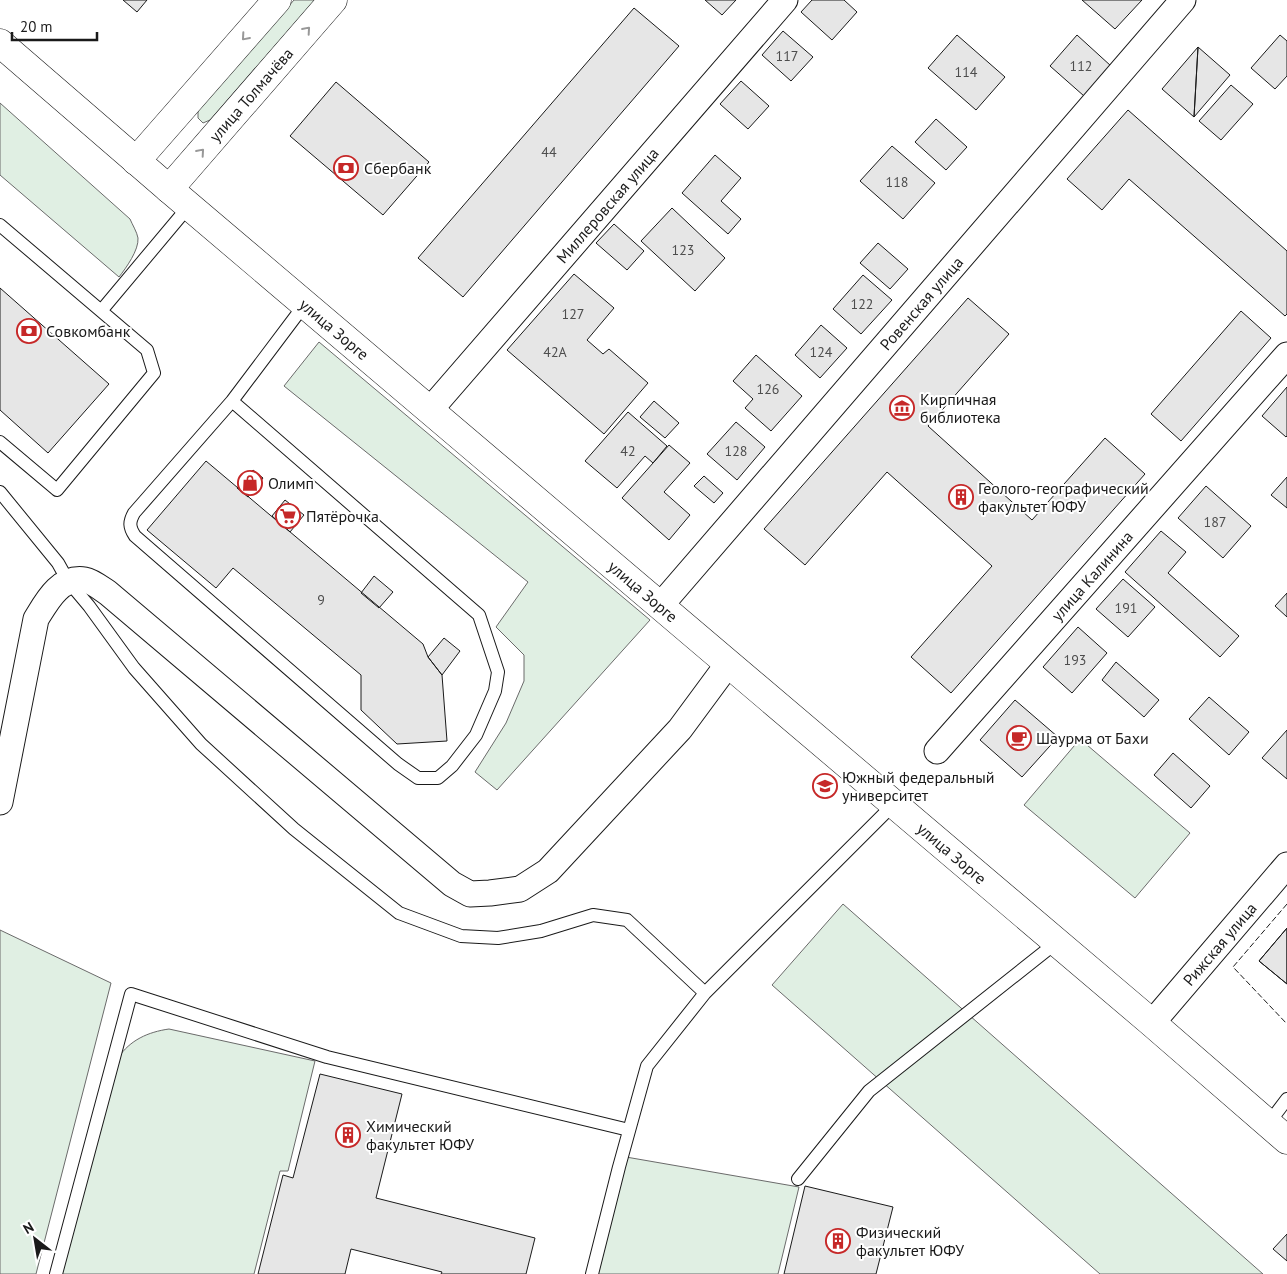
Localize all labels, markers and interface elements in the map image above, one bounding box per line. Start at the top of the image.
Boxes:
scale bar [12,10,98,42]
text: 20 m [20,17,53,36]
one-way arrow [301,26,310,35]
one-way arrow [241,31,250,40]
street label: улица Толмачёва [205,43,297,146]
house number: 117 [776,47,798,65]
house number: 112 [1070,57,1092,75]
house number: 114 [955,63,978,81]
house number: 44 [541,143,557,161]
street label: Миллеровская улица [552,143,663,267]
one-way arrow [195,149,204,158]
bank icon: Сбербанк [333,155,359,181]
place label: Сбербанк [364,158,432,178]
house number: 118 [886,173,908,191]
house number: 123 [672,241,694,259]
street label: Ровенская улица [875,252,967,354]
street label: улица Зорге [295,294,373,364]
house number: 122 [851,295,873,313]
house number: 127 [562,305,584,323]
bank icon: Совкомбанк [16,318,42,344]
place label: Совкомбанк [46,321,131,341]
house number: 42А [543,343,568,361]
house number: 124 [810,343,833,361]
house number: 126 [757,380,779,398]
place label: Кирпичная библиотека [920,389,1001,427]
museum icon: Кирпичная библиотека [889,395,915,421]
house number: 42 [620,442,636,460]
house number: 128 [725,442,747,460]
shop icon: Олимп [237,470,263,496]
place label: Олимп [268,473,314,493]
place label: Геолого-географический факультет ЮФУ [978,478,1149,516]
building icon: Геолого-географический факультет ЮФУ [948,484,974,510]
supermarket icon: Пятёрочка [275,503,301,529]
place label: Пятёрочка [306,506,379,526]
house number: 187 [1204,513,1226,531]
street label: улица Калинина [1047,527,1137,625]
street label: улица Зорге [604,556,682,626]
house number: 9 [317,591,325,609]
house number: 191 [1115,599,1137,617]
house number: 193 [1064,651,1086,669]
cafe icon: Шаурма от Бахи [1006,725,1032,751]
place label: Шаурма от Бахи [1036,728,1149,748]
place label: Южный федеральный университет [842,767,994,805]
school or university icon: Южный федеральный университет [812,773,838,799]
street label: улица Зорге [913,818,991,888]
street label: Рижская улица [1178,898,1261,990]
place label: Химический факультет ЮФУ [366,1116,474,1154]
building icon: Химический факультет ЮФУ [335,1122,361,1148]
north arrow [10,1214,60,1264]
text: N [20,1218,37,1238]
place label: Физический факультет ЮФУ [856,1222,964,1260]
building icon: Физический факультет ЮФУ [825,1228,851,1254]

